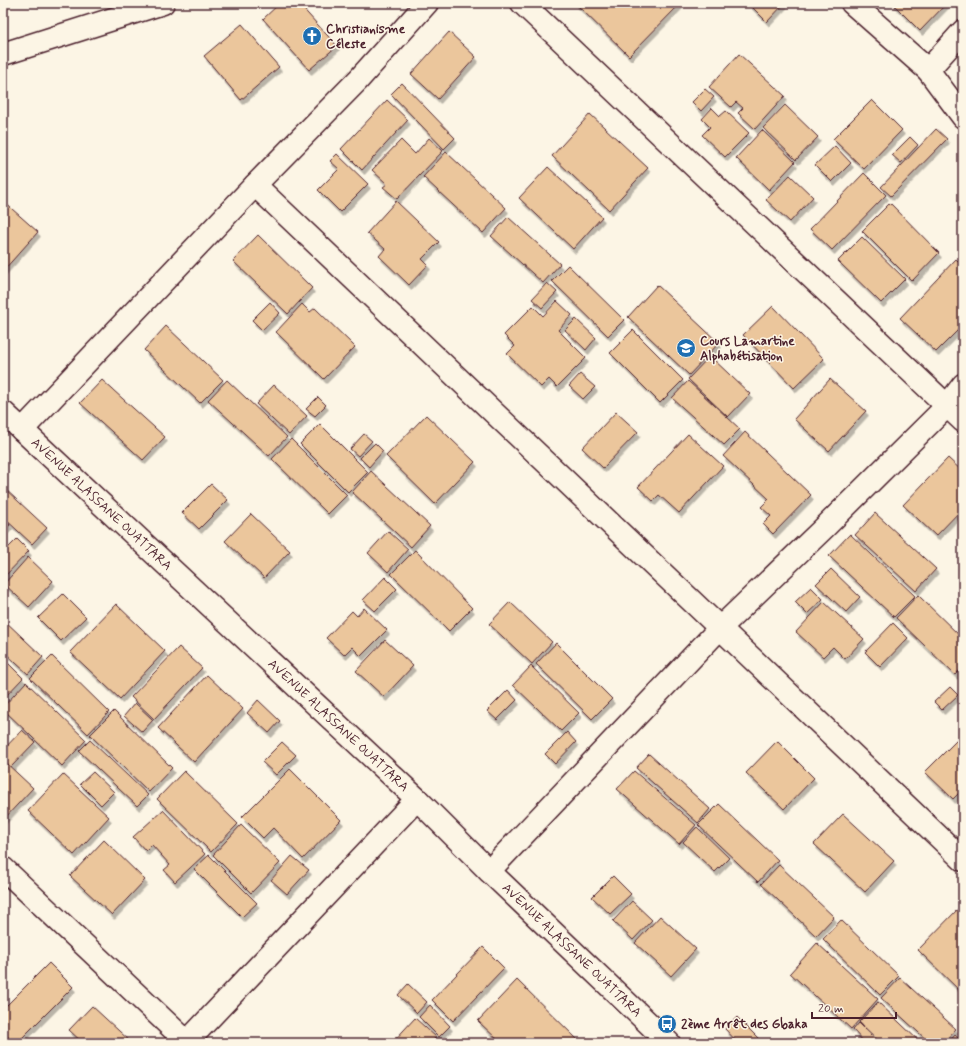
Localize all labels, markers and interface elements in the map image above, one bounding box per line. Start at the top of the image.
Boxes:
place label: Christianisme Céleste [326,21,406,53]
church icon: Christianisme Céleste [301,25,323,47]
place label: Cours Lamartine Alphabétisation [700,333,795,365]
school or university icon: Cours Lamartine Alphabétisation [675,337,697,359]
street label: AVENUE ALASSANE OUATTARA [28,434,176,574]
street label: AVENUE ALASSANE OUATTARA [264,655,412,795]
street label: AVENUE ALASSANE OUATTARA [498,879,645,1021]
scale bar [812,994,896,1020]
text: 20 m [818,1001,844,1017]
bus stop icon: 2ème Arrêt des Gbaka [656,1013,678,1035]
place label: 2ème Arrêt des Gbaka [681,1016,808,1033]

